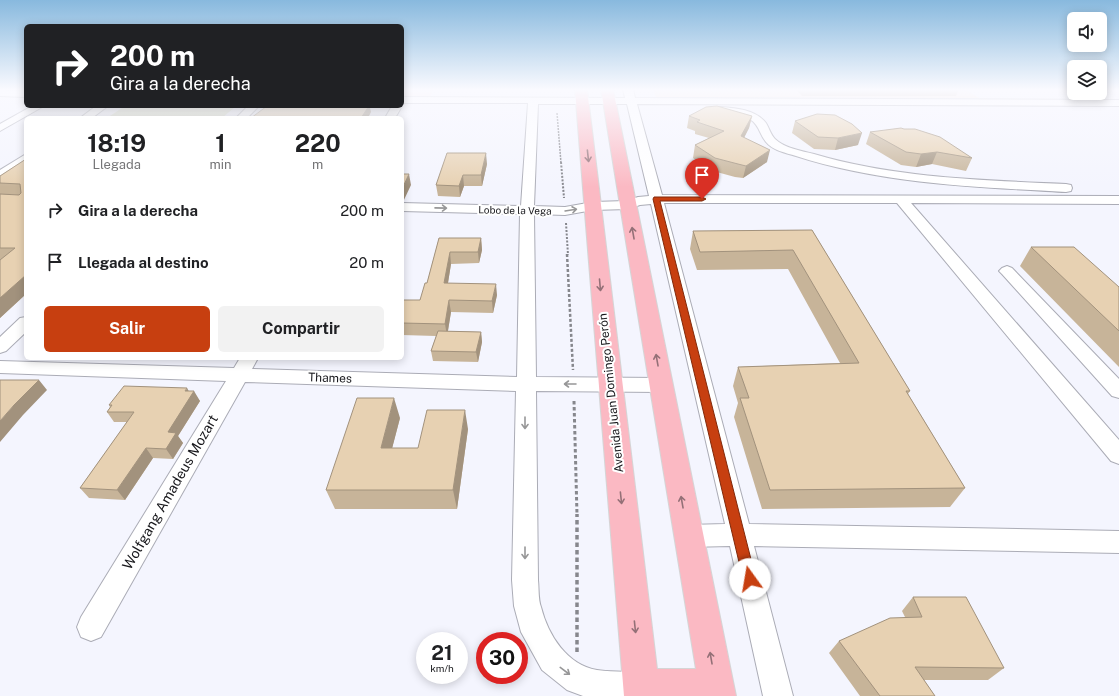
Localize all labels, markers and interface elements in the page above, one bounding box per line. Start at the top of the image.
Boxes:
map controls [1067,12,1107,100]
button: sound [1067,12,1107,52]
text: 200 m [110,39,195,72]
icon: right [44,40,96,92]
button: layers [1067,60,1107,100]
text: Gira a la derecha [110,73,251,94]
text: 18:19 [87,129,146,157]
text: 1 [215,129,226,157]
text: 220 [295,129,341,157]
one-way arrow [584,149,591,162]
text: Llegada [92,157,141,172]
text: min [209,157,232,172]
text: m [312,157,323,172]
pin [685,158,719,199]
icon: arrive [691,164,713,186]
icon: right [44,199,66,221]
text: Gira a la derecha [78,202,198,219]
text: 200 m [340,202,384,219]
street label: Lobo de la Vega [478,203,552,217]
one-way arrow [434,204,447,212]
one-way arrow [564,205,577,213]
one-way arrow [629,226,637,239]
icon: arrive [44,251,66,273]
text: Llegada al destino [78,254,209,271]
text: 20 m [349,254,384,271]
one-way arrow [597,278,604,291]
button: Salir [44,306,210,352]
button: Compartir [218,306,384,352]
street label: Avenida Juan Domingo Perón [596,313,626,473]
one-way arrow [652,354,660,367]
street label: Thames [308,370,352,386]
one-way arrow [564,380,577,388]
street label: Wolfgang Amadeus Mozart [119,412,221,572]
one-way arrow [521,416,529,429]
one-way arrow [618,491,625,504]
one-way arrow [678,496,686,509]
one-way arrow [521,546,529,559]
position arrow [729,558,771,600]
one-way arrow [631,620,638,633]
speed limit sign: 30 [476,632,528,684]
text: 21 [431,641,453,665]
one-way arrow [706,652,714,665]
text: km/h [430,662,454,674]
one-way arrow [560,666,571,675]

